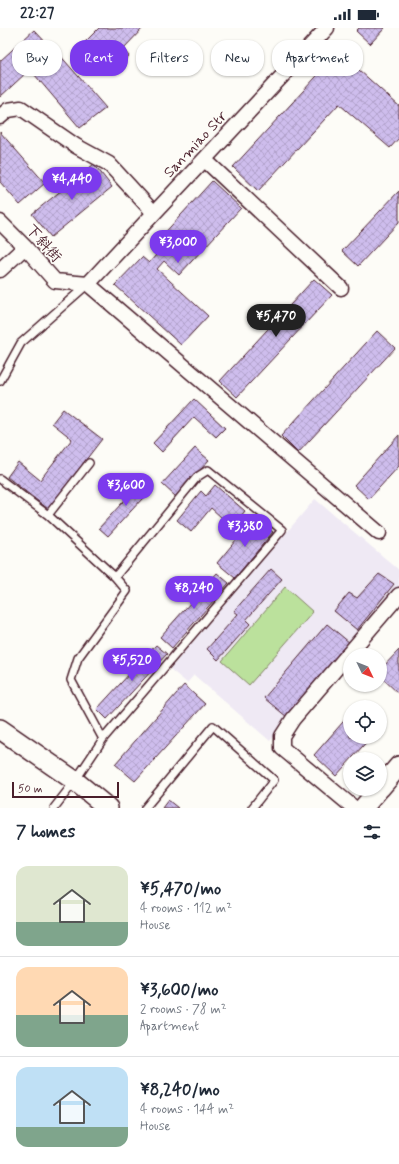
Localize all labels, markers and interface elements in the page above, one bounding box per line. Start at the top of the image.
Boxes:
text: 22:27 [20,4,54,24]
chip: Buy [12,40,62,76]
chip: Rent [70,40,128,76]
chip: Filters [136,40,203,76]
chip: New [211,40,264,76]
chip: Apartment [272,40,363,76]
street label: Sanmiao Str [160,107,232,182]
pin: ¥4,440 [39,167,105,201]
text: ¥4,440 [52,171,92,188]
street label: 下斜街 [21,220,66,267]
pin: ¥3,000 [145,230,211,264]
text: ¥3,000 [159,234,197,251]
pin: ¥5,470 [243,304,309,338]
text: ¥5,470 [256,308,296,325]
pin: ¥3,600 [93,473,159,507]
text: ¥3,600 [107,477,145,494]
pin: ¥3,380 [212,514,278,548]
text: ¥3,380 [227,518,263,535]
pin: ¥8,240 [161,576,227,610]
text: ¥8,240 [174,580,214,597]
pin: ¥5,520 [99,648,165,682]
north arrow [343,648,387,692]
map controls [343,648,387,796]
text: ¥5,520 [112,652,152,669]
button: locate [343,700,387,744]
button: layers [343,752,387,796]
scale bar [12,780,119,799]
text: 50 m [18,782,43,796]
text: 7 homes [16,821,75,843]
icon: filters [361,821,383,843]
text: ¥5,470/mo [140,878,221,900]
icon: home [48,882,96,930]
text: 4 rooms · 112 m² [140,900,232,917]
text: House [140,917,171,934]
text: ¥3,600/mo [140,979,219,1001]
icon: home [48,983,96,1031]
text: 2 rooms · 78 m² [140,1001,227,1018]
text: Apartment [140,1018,199,1035]
text: ¥8,240/mo [140,1079,220,1101]
icon: home [48,1083,96,1131]
text: 4 rooms · 144 m² [140,1101,234,1118]
text: House [140,1118,171,1135]

